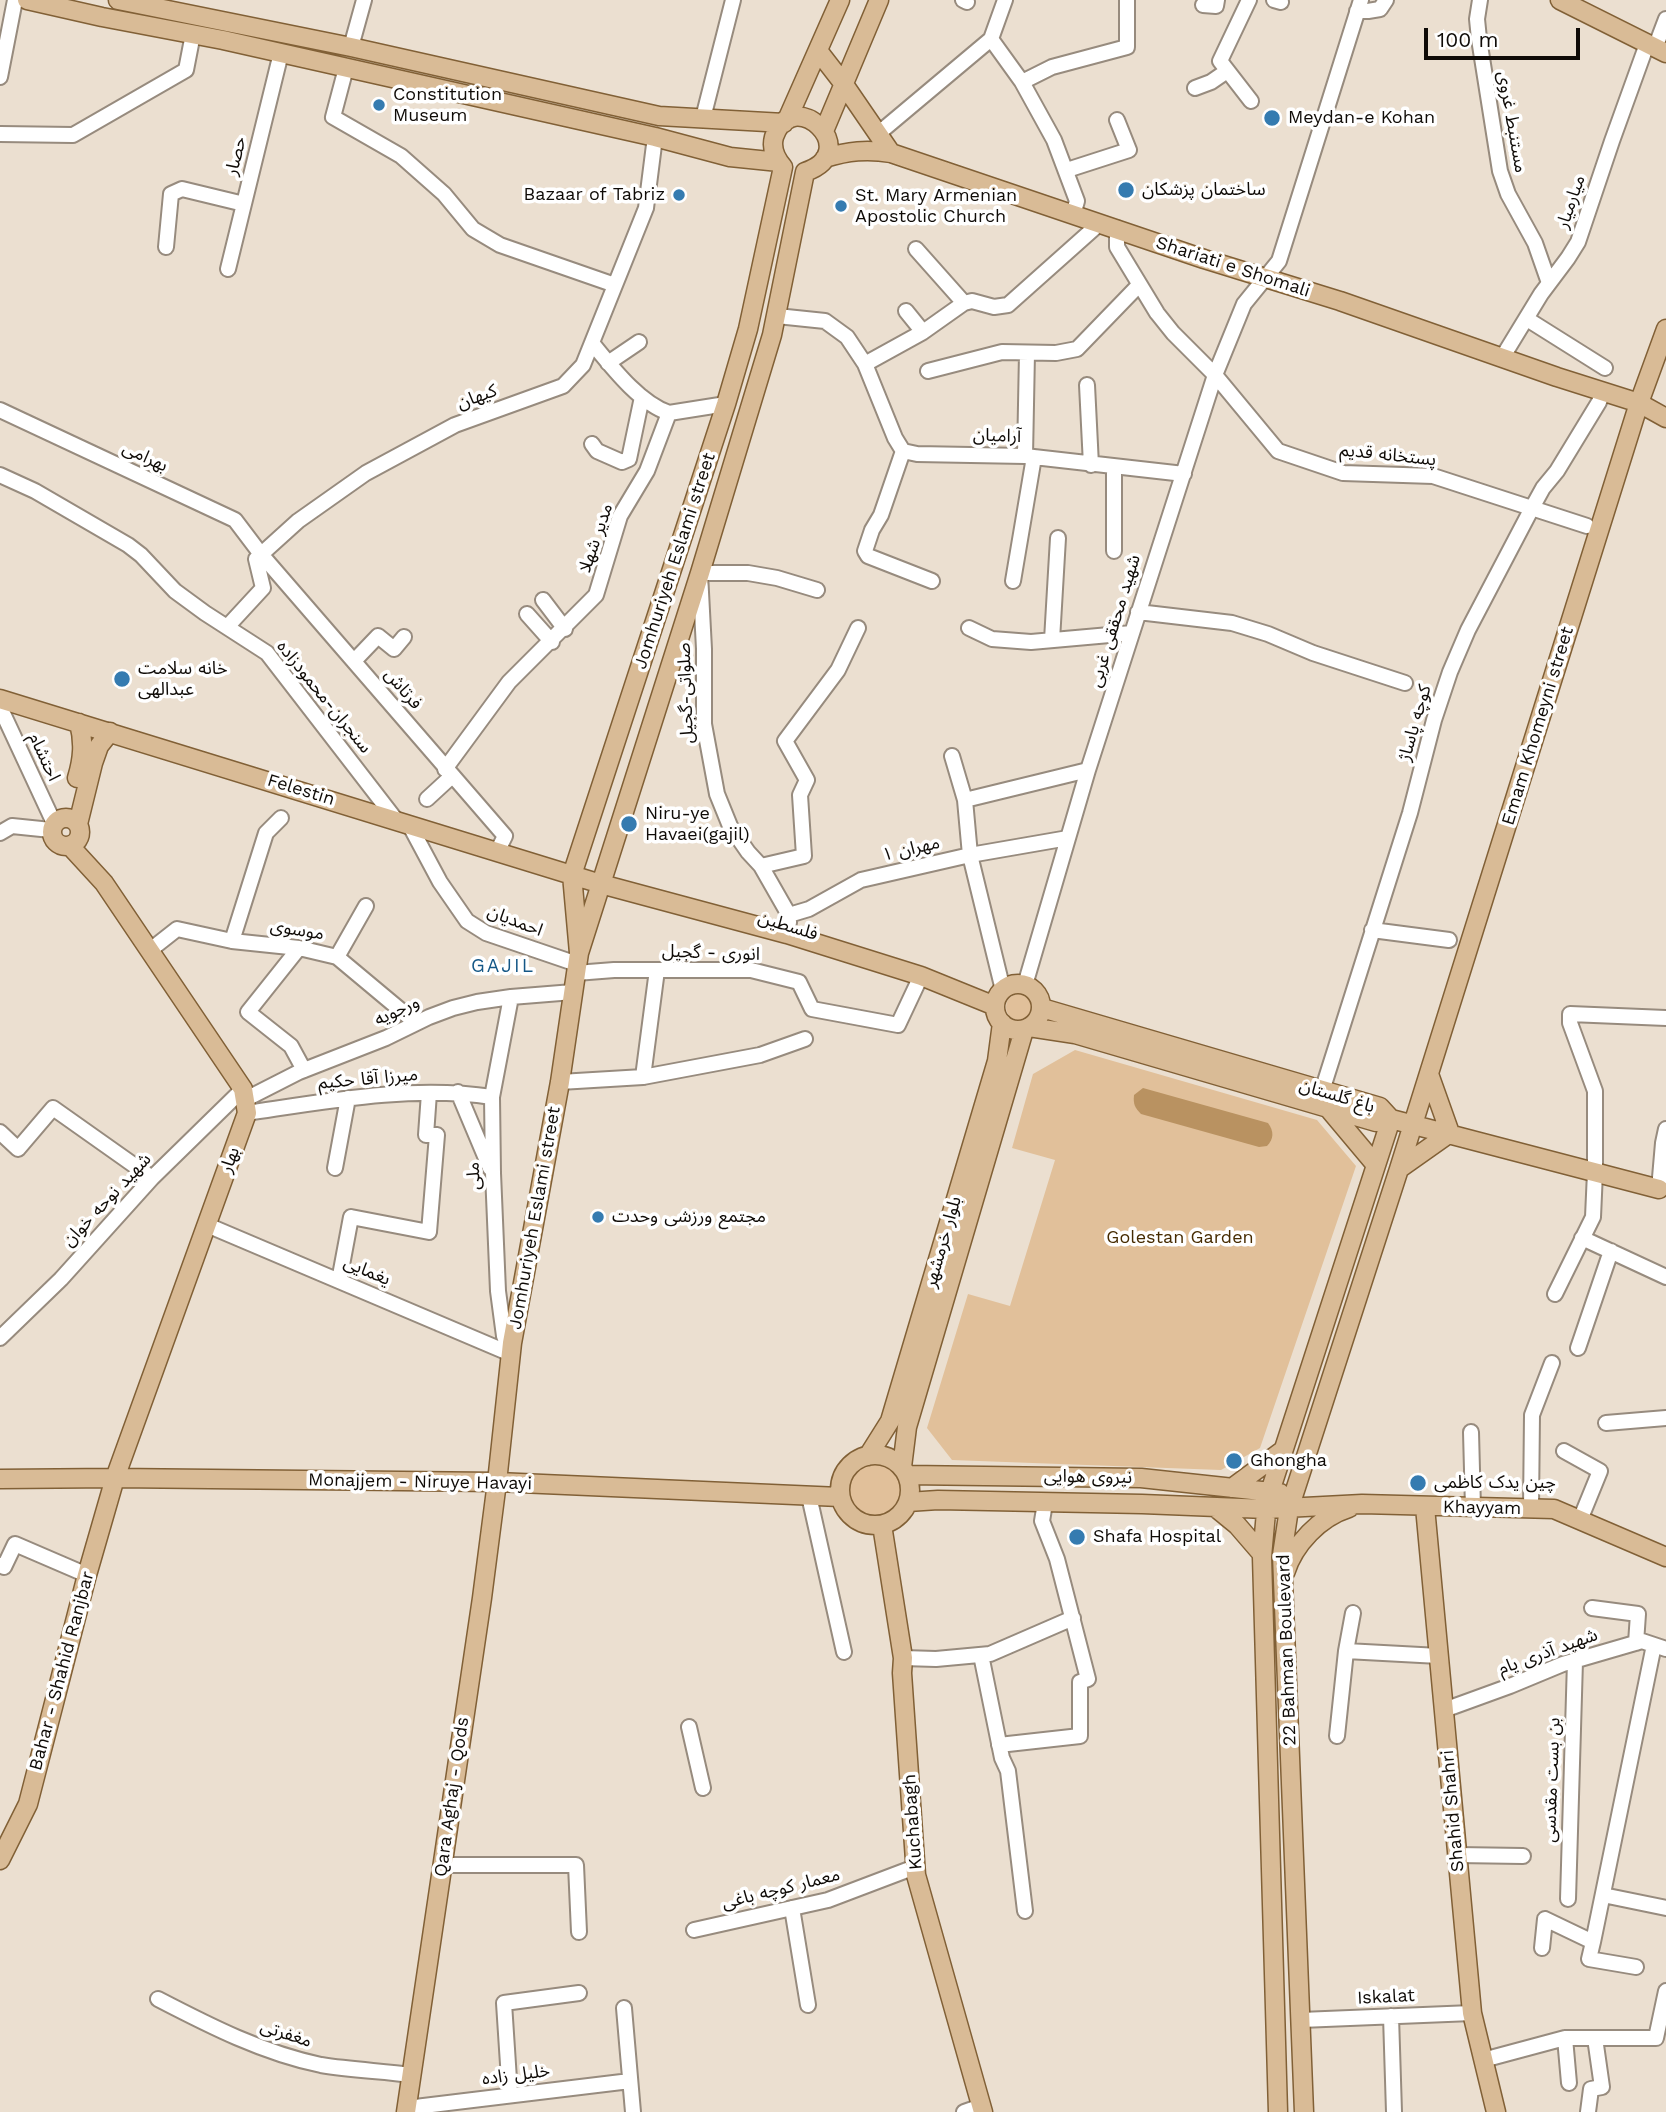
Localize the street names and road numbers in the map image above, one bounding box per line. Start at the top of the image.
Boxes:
street label: مستنبط غروی [1492,69,1532,175]
street label: حصار [221,134,251,178]
street label: میارمیار [1552,172,1590,232]
street label: Shariati e Shomali [1153,232,1313,302]
street label: کیهان [454,380,500,414]
street label: آرامیان [972,424,1022,448]
street label: بهرامی [119,437,171,477]
street label: پستخانه قدیم [1339,439,1437,471]
street label: Jomhuriyeh Eslami street [630,450,720,672]
street label: مدیر شهلا [574,501,618,575]
street label: شهید محققی غربی [1085,552,1145,690]
street label: Emam Khomeyni street [1497,624,1579,828]
street label: سنجران-محمودزاده [272,636,376,758]
street label: صلواتی-گجیل [673,642,699,744]
street label: فرتاش [380,664,426,714]
street label: کوچه پاساژ [1394,683,1436,763]
street label: احتشام [23,729,65,785]
street label: Felestin [265,770,337,810]
street label: مهران ۱ [880,832,942,866]
street label: احمدیان [484,901,546,941]
street label: فلسطین [755,907,821,945]
street label: موسوی [269,915,325,945]
street label: انوری - گجیل [662,940,760,966]
street label: ورجویه [371,991,423,1031]
street label: میرزا آقا حکیم [317,1064,419,1094]
street label: باغ گلستان [1297,1074,1377,1118]
street label: Jomhuriyeh Eslami street [505,1105,565,1331]
street label: بهار [215,1144,245,1176]
street label: شهید نوحه خوان [58,1149,156,1251]
street label: ملی [463,1162,485,1190]
street label: بلوار خرمشهر [920,1194,966,1290]
street label: یغمایی [340,1251,394,1291]
street label: نیروی هوایی [1044,1465,1132,1489]
street label: Monajjem - Niruye Havayi [308,1469,532,1495]
street label: Khayyam [1443,1497,1521,1519]
street label: 22 Bahman Boulevard [1273,1554,1301,1746]
street label: Bahar - Shahid Ranjbar [25,1569,99,1773]
street label: شهید آذری یام [1495,1624,1601,1680]
street label: Qara Aghaj - Qods [430,1716,474,1878]
street label: بن بست مقدسی [1539,1717,1565,1843]
street label: Shahid Shahri [1437,1749,1469,1873]
street label: Kuchabagh [899,1773,927,1871]
street label: معمار کوچه باغی [720,1864,842,1914]
street label: Iskalat [1357,1985,1415,2009]
street label: مغفرتی [257,2016,315,2052]
street label: خلیل زاده [481,2060,551,2090]

